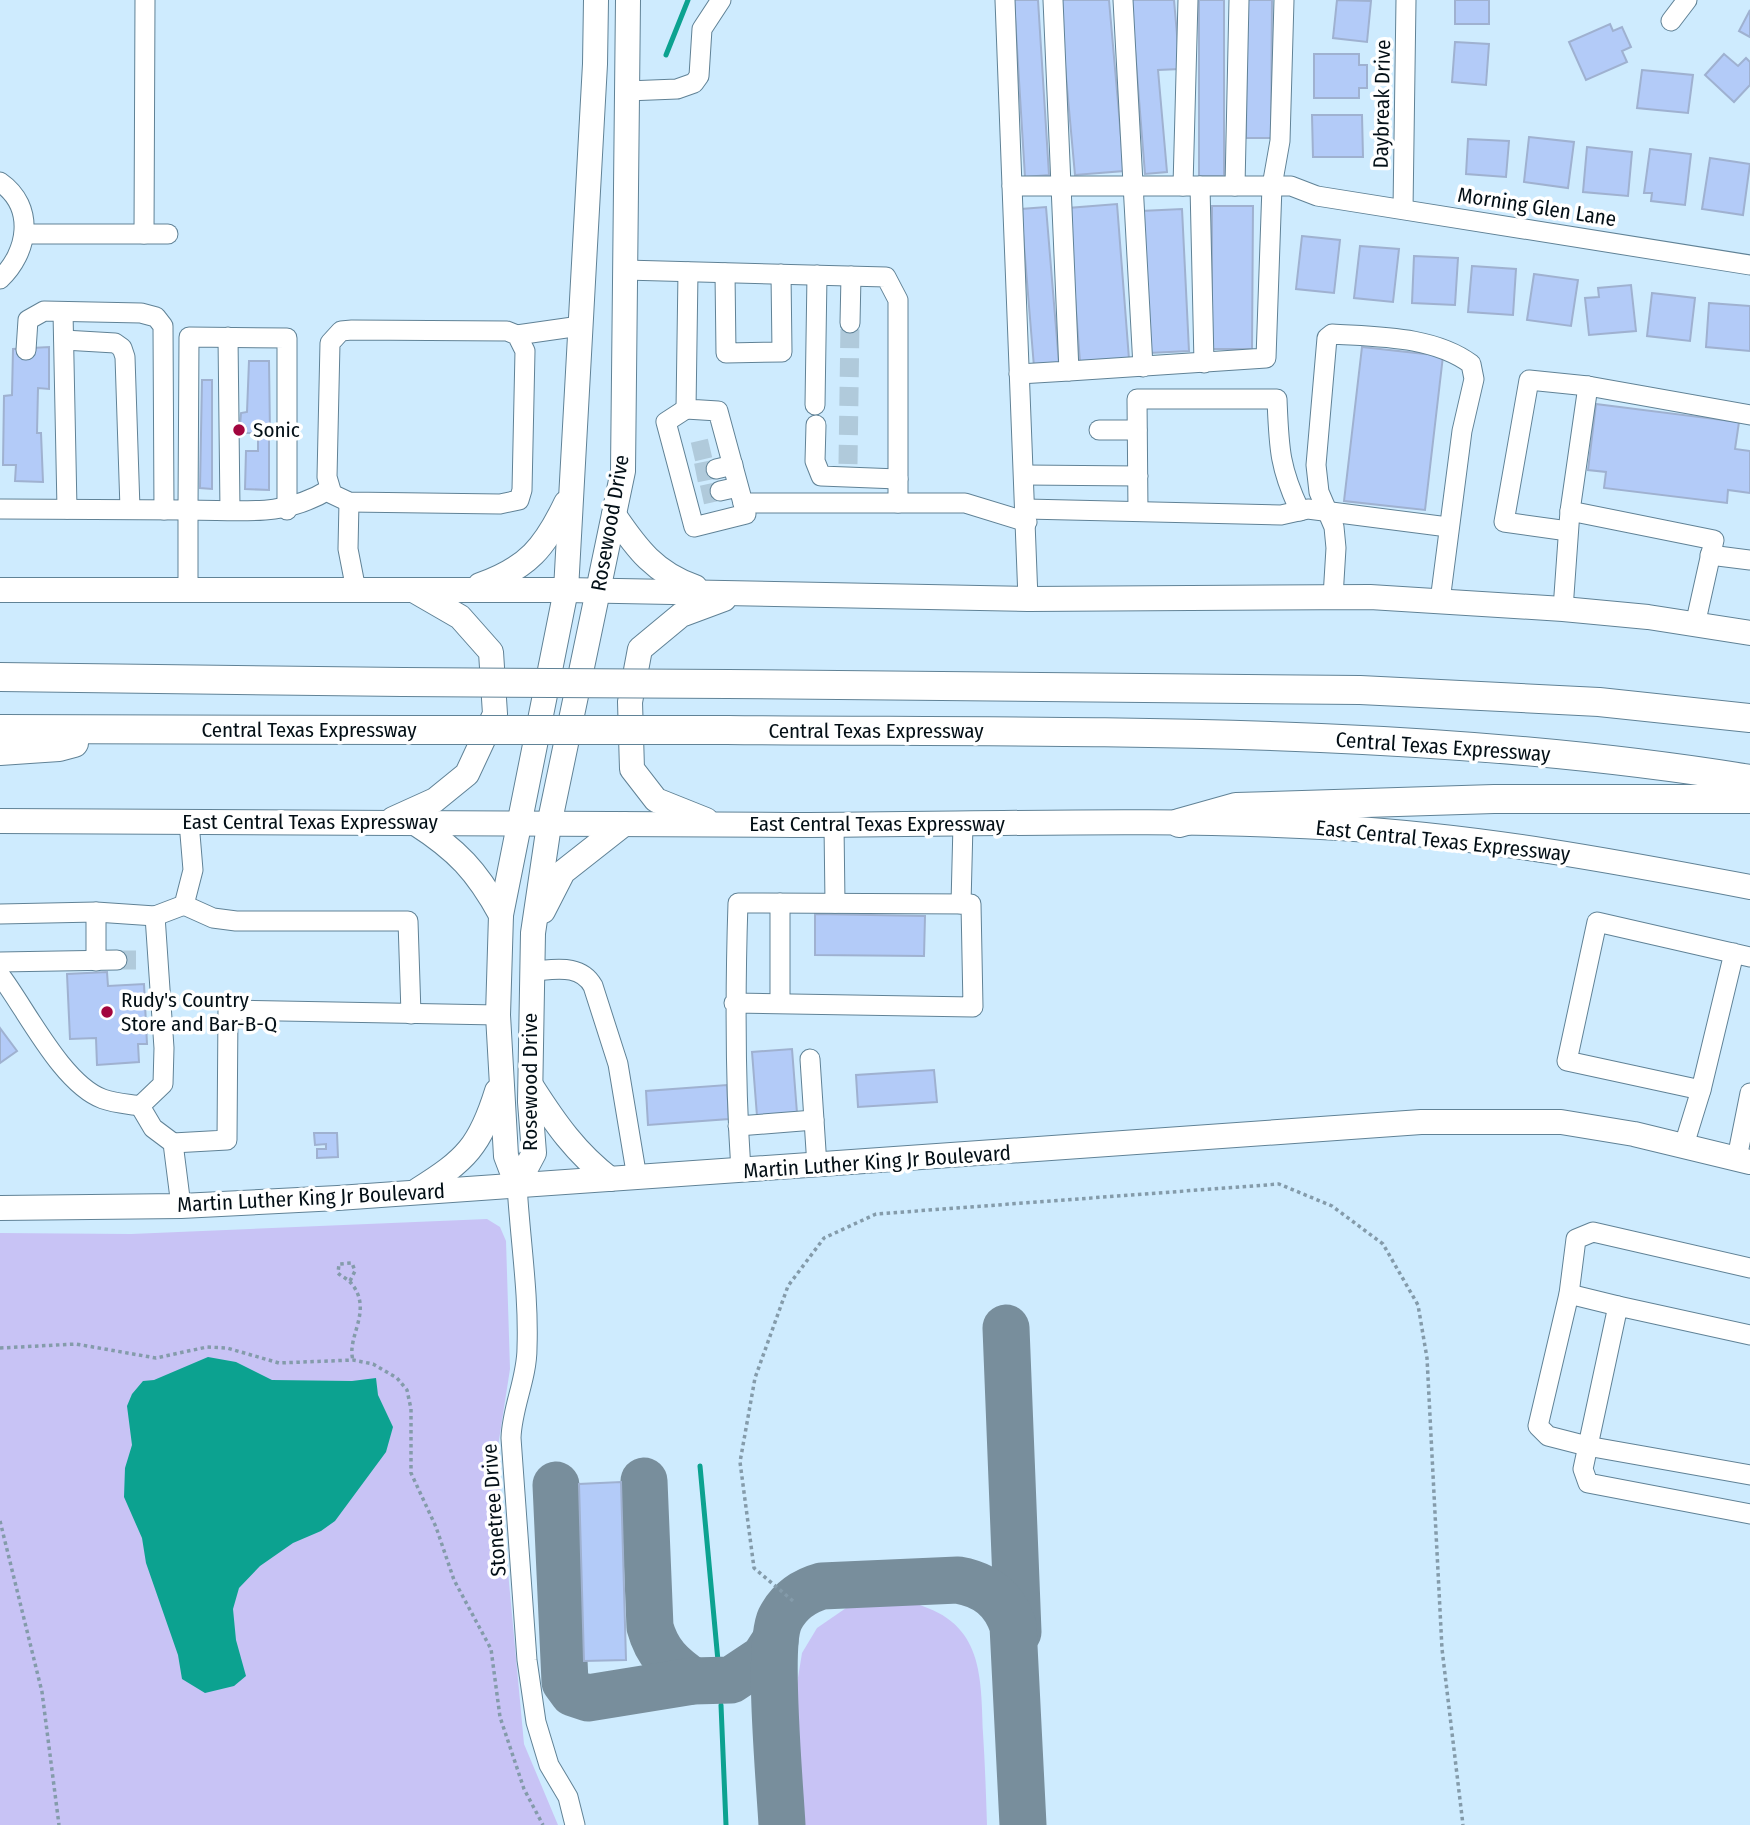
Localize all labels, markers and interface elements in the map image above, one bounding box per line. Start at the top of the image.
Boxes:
street label: Daybreak Drive [1368,39,1396,169]
street label: Morning Glen Lane [1456,182,1618,232]
place label: Sonic [253,417,300,443]
marker: Sonic [231,422,247,438]
street label: Rosewood Drive [585,453,635,593]
street label: Central Texas Expressway [201,717,417,743]
street label: Central Texas Expressway [768,718,984,744]
street label: Central Texas Expressway [1335,727,1552,768]
street label: East Central Texas Expressway [182,809,438,835]
street label: East Central Texas Expressway [749,811,1005,837]
street label: East Central Texas Expressway [1314,815,1572,867]
place label: Rudy's Country Store and Bar-B-Q [121,987,277,1037]
marker: Rudy's Country Store and Bar-B-Q [99,1004,115,1020]
street label: Rosewood Drive [517,1013,543,1151]
street label: Martin Luther King Jr Boulevard [742,1140,1012,1184]
street label: Martin Luther King Jr Boulevard [176,1178,446,1218]
street label: Stonetree Drive [476,1443,512,1577]

